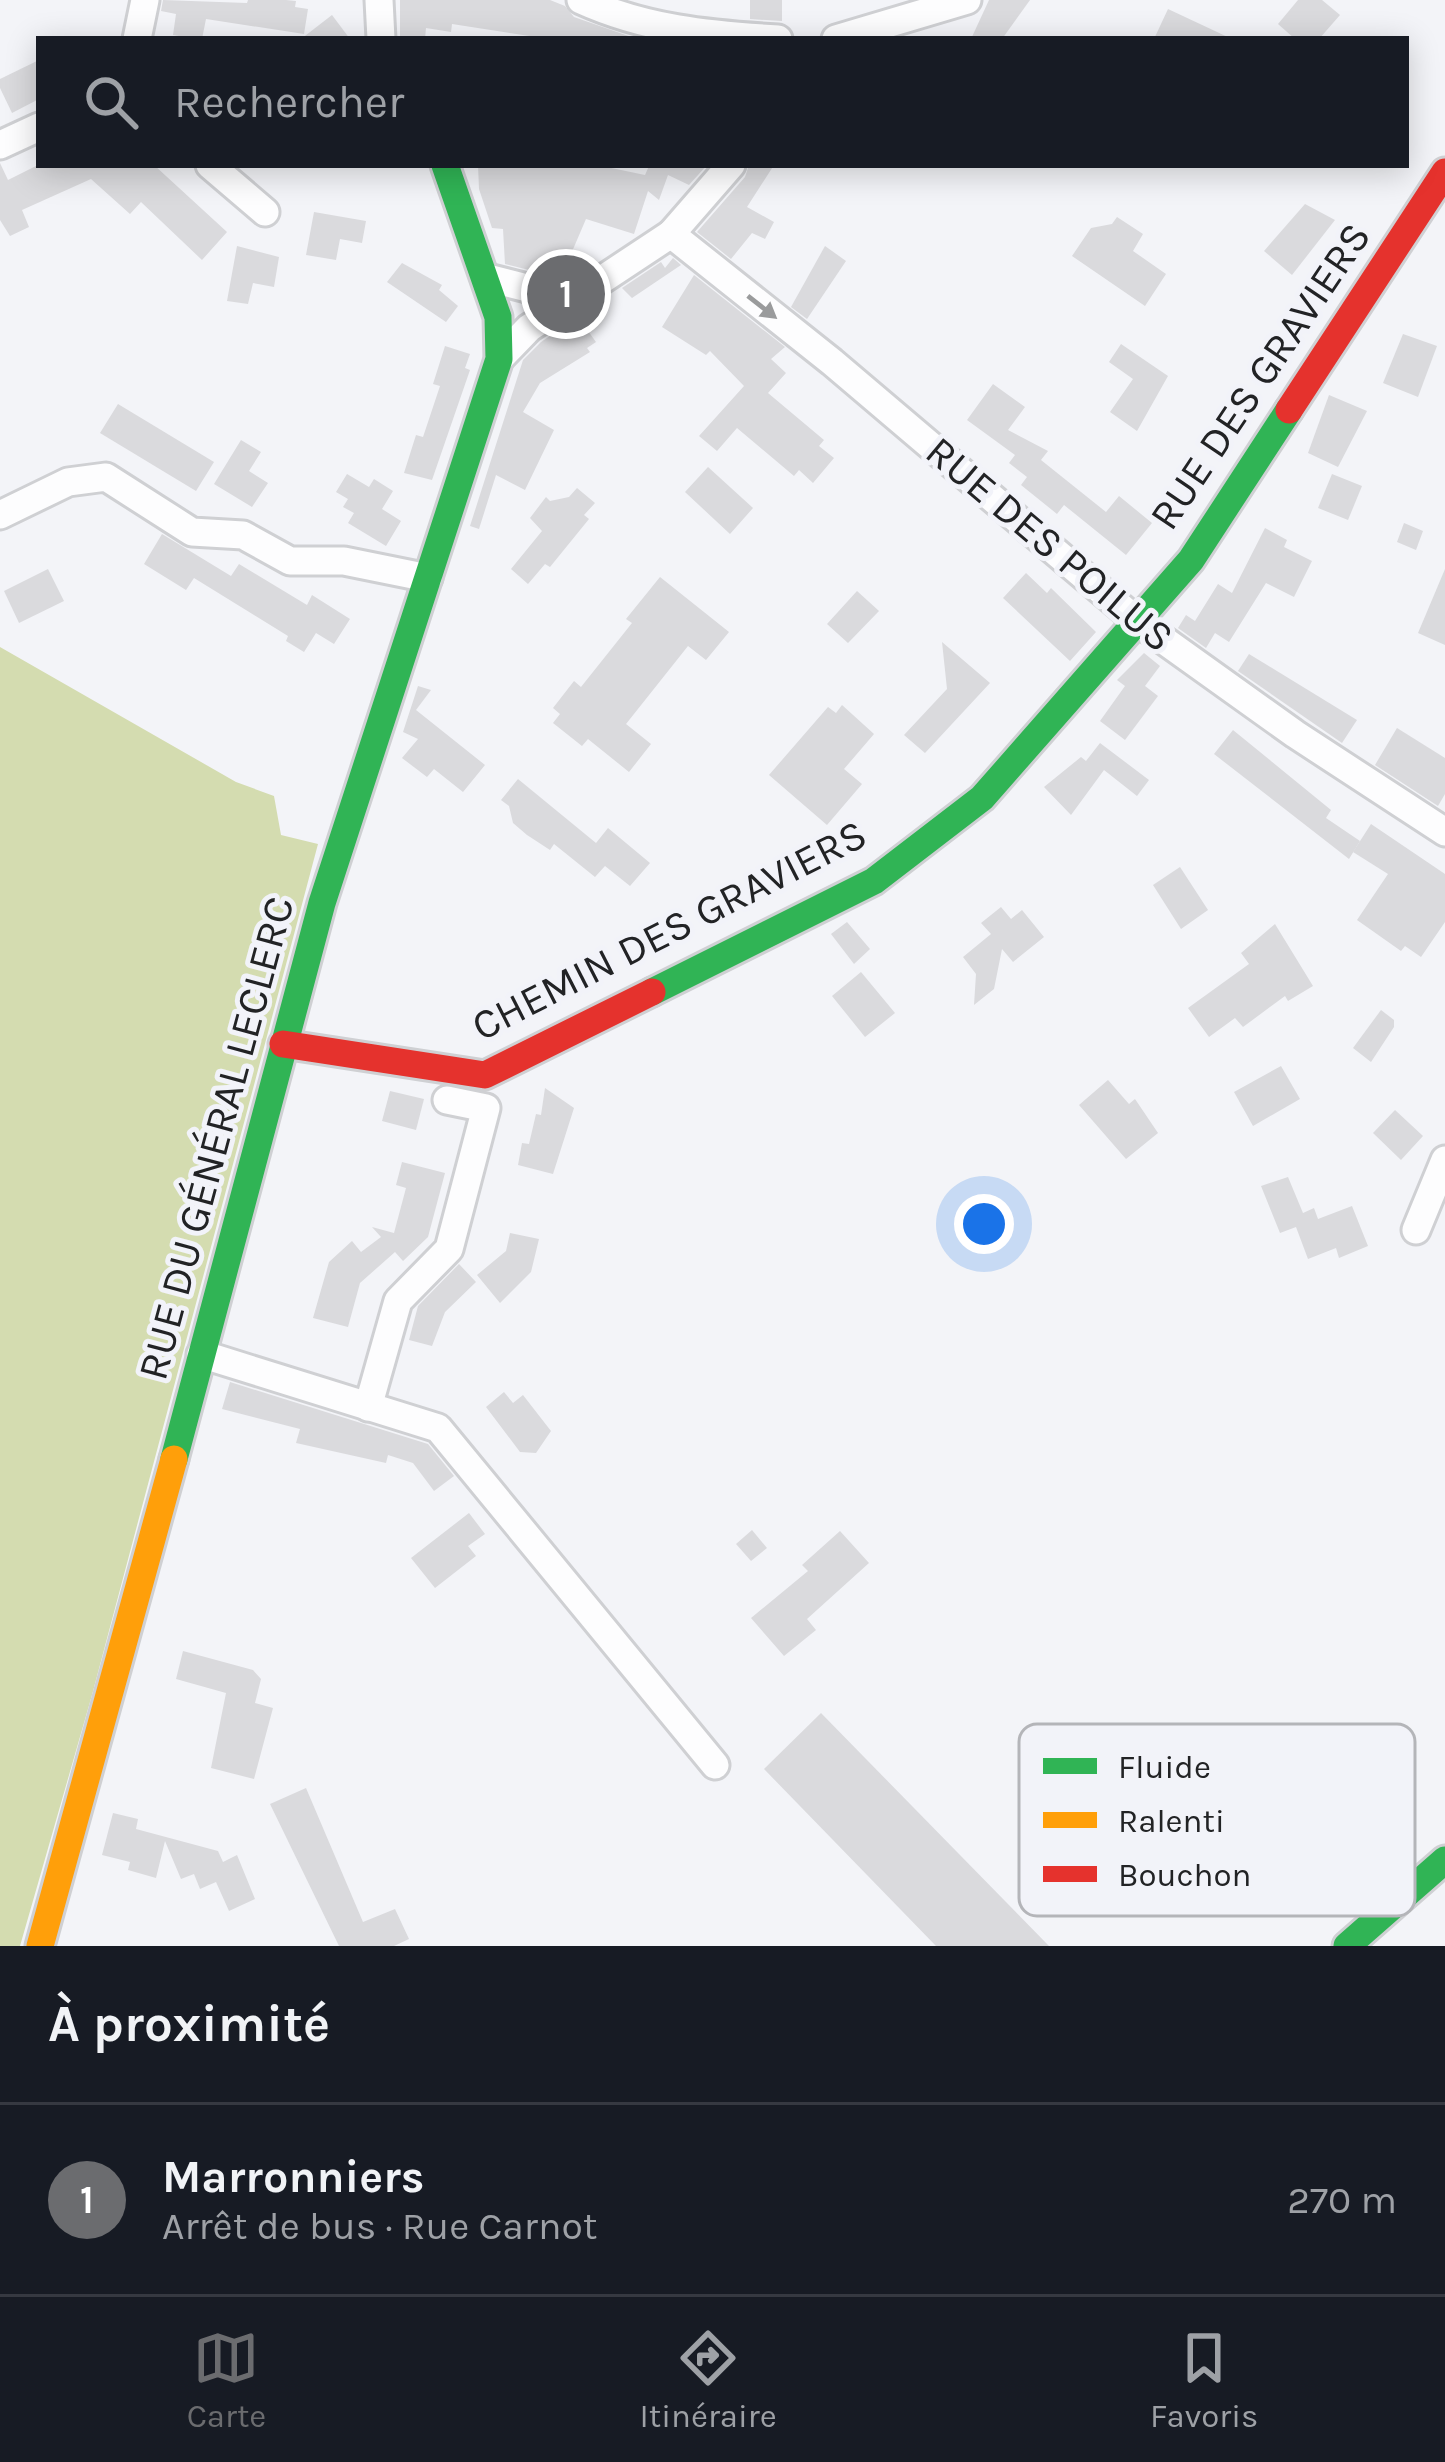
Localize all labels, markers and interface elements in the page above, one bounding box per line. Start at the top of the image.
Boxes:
search box [36,36,1409,168]
icon: search [78,69,144,135]
text: Rechercher [174,76,404,128]
street label: RUE DES GRAVIERS [1139,213,1381,539]
pin: 1 [527,249,605,339]
one-way arrow [747,294,778,319]
street label: RUE DES POILUS [916,426,1184,662]
street label: CHEMIN DES GRAVIERS [463,809,875,1051]
street label: RUE DU GÉNÉRAL LECLERC [126,891,305,1385]
your location [954,1194,1014,1254]
legend [1019,1724,1415,1916]
text: Fluide [1118,1748,1211,1786]
text: Ralenti [1118,1802,1225,1840]
text: Bouchon [1118,1856,1251,1894]
text: À proximité [48,1994,330,2054]
text: Marronniers [162,2151,425,2203]
text: 1 [80,2177,94,2223]
text: 270 m [1287,2177,1397,2223]
text: Arrêt de bus · Rue Carnot [162,2203,597,2249]
tab: Carte [187,2325,266,2435]
tab: Itinéraire [640,2325,777,2435]
tab: Favoris [1150,2325,1258,2435]

